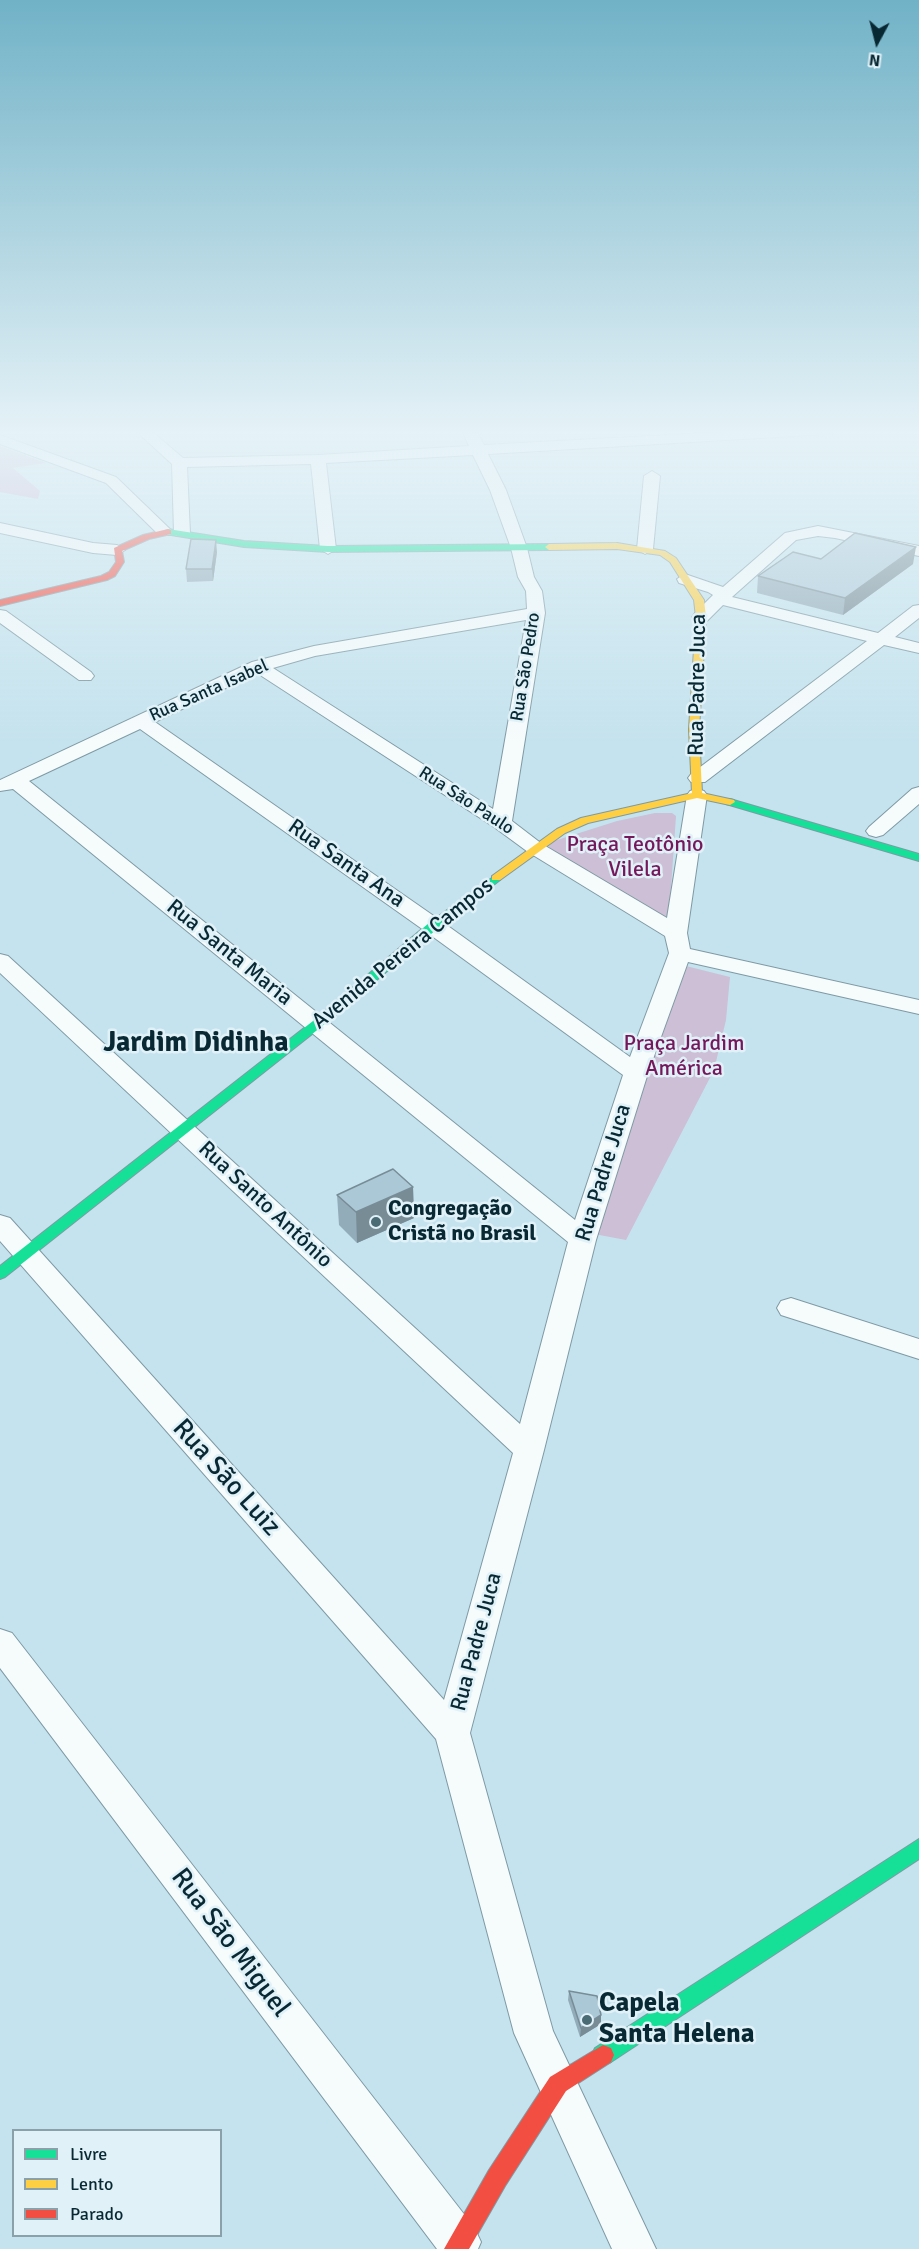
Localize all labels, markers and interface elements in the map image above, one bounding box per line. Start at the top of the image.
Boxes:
north arrow [847,12,907,72]
text: N [868,49,882,70]
street label: Rua São Pedro [507,611,545,723]
street label: Rua Padre Juca [684,614,712,756]
street label: Rua Santa Isabel [146,655,272,727]
street label: Rua São Paulo [414,762,518,840]
street label: Rua Santa Ana [283,814,409,914]
park label: Praça Teotônio Vilela [566,832,704,884]
street label: Avenida Pereira Campos [307,873,499,1035]
street label: Rua Santa Maria [161,894,297,1012]
district label: Jardim Didinha [103,1027,289,1061]
park label: Praça Jardim América [624,1031,744,1082]
street label: Rua Padre Juca [571,1101,637,1245]
street label: Rua Santo Antônio [192,1136,338,1274]
place label: Congregação Cristã no Brasil [388,1196,536,1248]
marker: Congregação Cristã no Brasil [369,1215,383,1229]
street label: Rua São Luiz [165,1413,287,1543]
street label: Rua Padre Juca [446,1570,508,1714]
street label: Rua São Miguel [163,1862,297,2024]
place label: Capela Santa Helena [599,1988,755,2051]
marker: Capela Santa Helena [580,2013,594,2027]
legend [12,2129,222,2237]
text: Livre [70,2143,107,2165]
text: Lento [70,2173,113,2195]
text: Parado [70,2203,123,2225]

